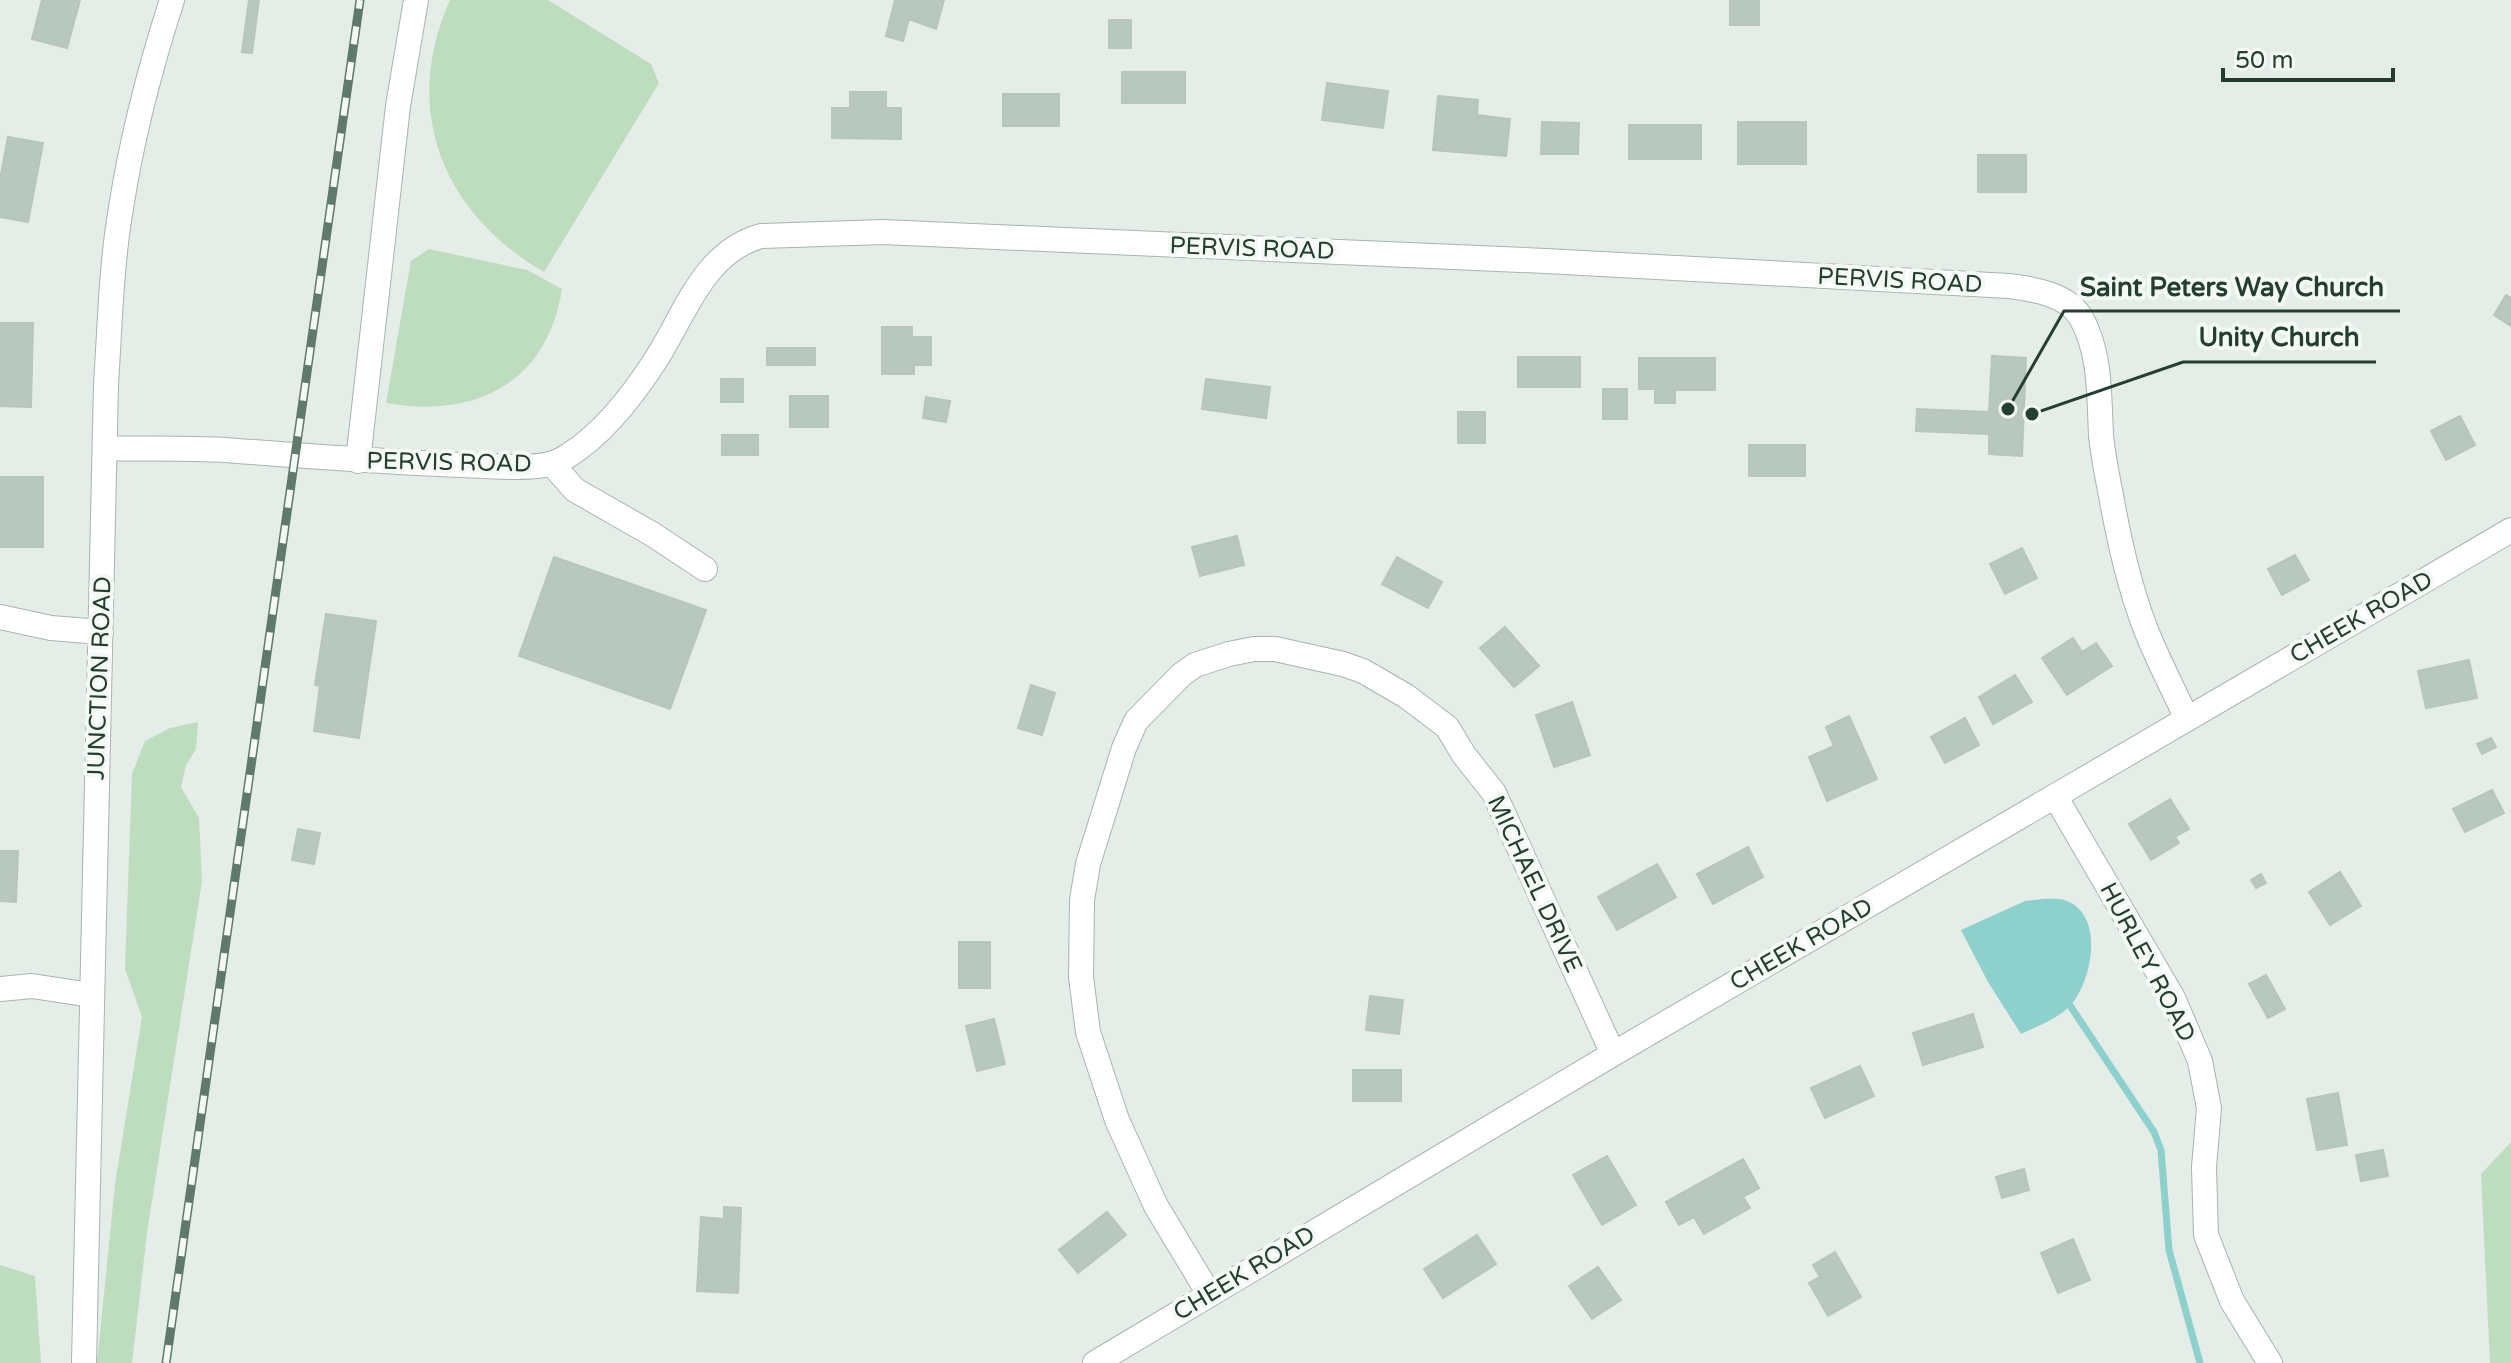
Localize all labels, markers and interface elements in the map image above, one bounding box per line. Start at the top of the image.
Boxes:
scale bar [2223,32,2393,82]
text: 50 m [2235,46,2293,75]
street label: PERVIS ROAD [1169,231,1335,266]
callout: Saint Peters Way Church [2064,261,2400,311]
street label: PERVIS ROAD [1817,262,1983,299]
text: Saint Peters Way Church [2080,272,2384,303]
callout: Unity Church [2183,312,2376,362]
text: Unity Church [2199,322,2359,353]
street label: PERVIS ROAD [366,447,532,478]
street label: CHEEK ROAD [2285,565,2438,670]
street label: JUNCTION ROAD [81,576,118,780]
street label: MICHAEL DRIVE [1481,791,1588,977]
street label: HURLEY ROAD [2093,878,2202,1047]
street label: CHEEK ROAD [1725,892,1878,997]
street label: CHEEK ROAD [1168,1220,1320,1327]

